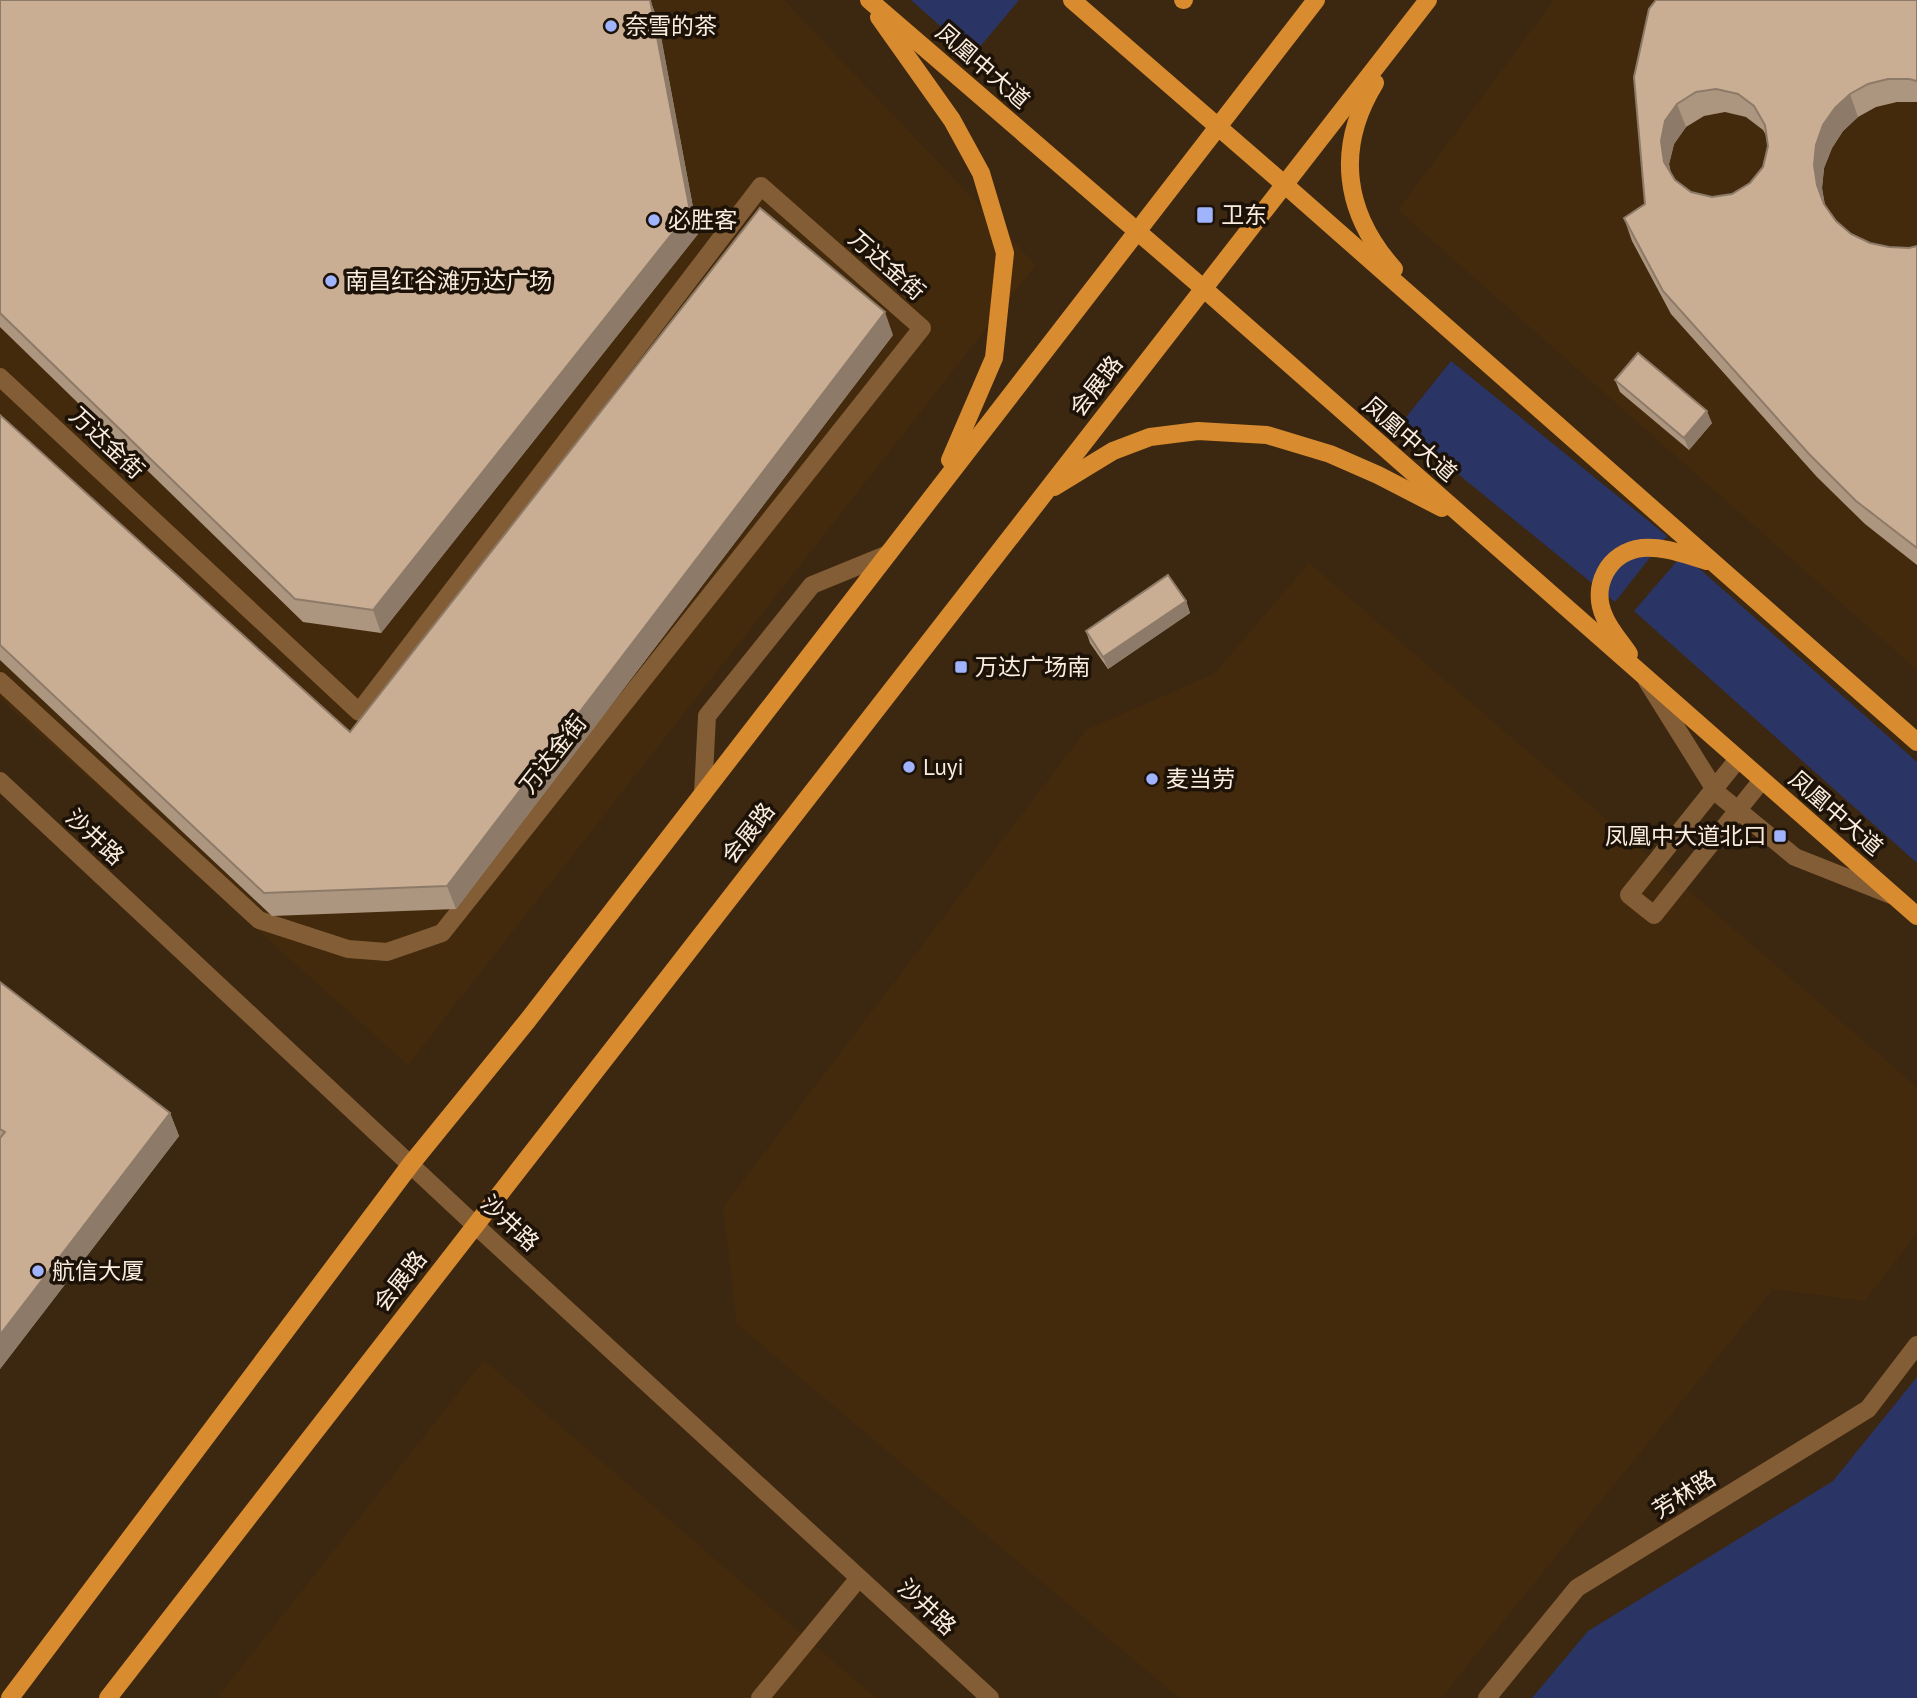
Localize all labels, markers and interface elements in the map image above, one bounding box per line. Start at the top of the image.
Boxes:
place label: 奈雪的茶 [625,11,717,40]
street label: 凤凰中大道 [930,17,1036,114]
marker: 奈雪的茶 [603,18,619,34]
place label: 卫东 [1221,200,1267,229]
place label: 必胜客 [668,205,737,234]
marker: 卫东 [1195,205,1215,225]
marker: 必胜客 [646,212,662,228]
street label: 万达金街 [843,224,932,306]
place label: 南昌红谷滩万达广场 [345,266,552,295]
marker: 南昌红谷滩万达广场 [323,273,339,289]
street label: 会展路 [1063,350,1128,422]
street label: 凤凰中大道 [1357,390,1463,487]
street label: 万达金街 [64,401,151,485]
place label: 万达广场南 [975,652,1090,681]
marker: 万达广场南 [953,659,969,675]
street label: 万达金街 [513,709,592,799]
place label: Luyi [923,752,964,781]
marker: Luyi [901,759,917,775]
place label: 麦当劳 [1166,764,1235,793]
street label: 凤凰中大道 [1783,764,1889,861]
marker: 麦当劳 [1144,771,1160,787]
street label: 会展路 [715,797,780,869]
street label: 沙井路 [60,803,130,871]
place label: 凤凰中大道北口 [1605,821,1766,850]
marker: 凤凰中大道北口 [1772,828,1788,844]
street label: 沙井路 [475,1189,545,1257]
street label: 会展路 [367,1245,432,1317]
place label: 航信大厦 [52,1256,144,1285]
marker: 航信大厦 [30,1263,46,1279]
street label: 芳林路 [1647,1463,1721,1524]
street label: 沙井路 [892,1573,962,1641]

